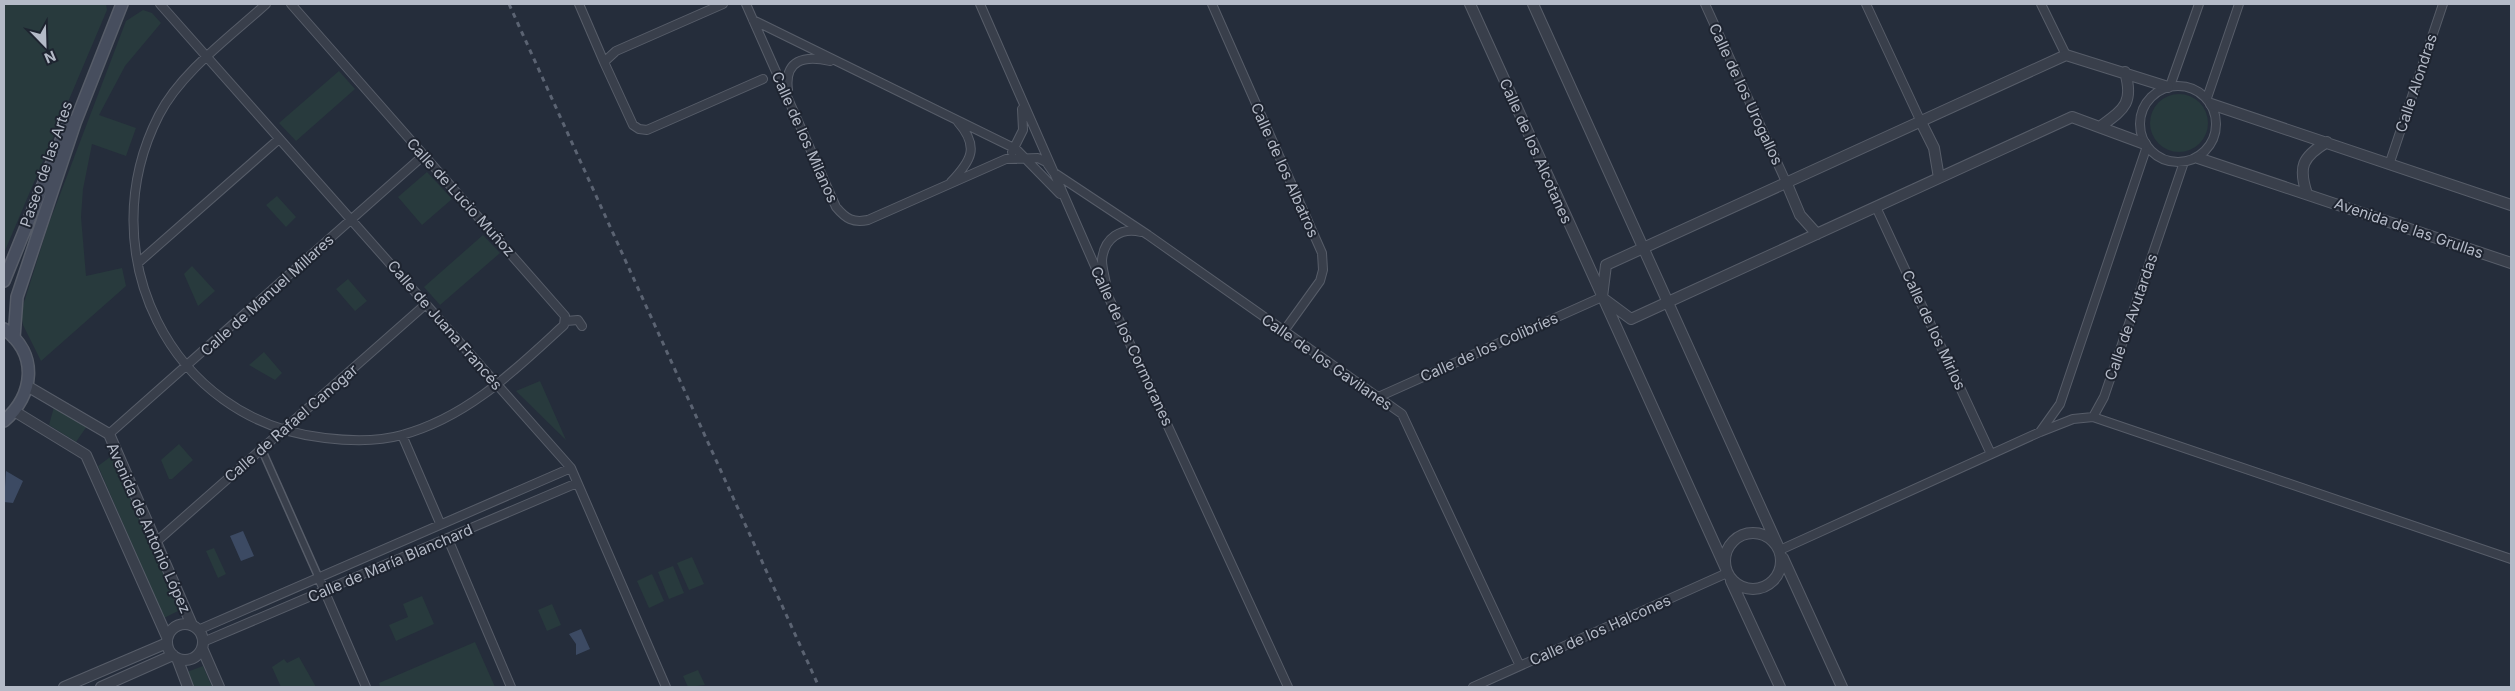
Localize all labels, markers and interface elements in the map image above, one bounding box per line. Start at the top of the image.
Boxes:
north arrow [20,20,70,70]
street label: Calle de los Urogallos [1705,20,1787,168]
street label: Calle Alondras [2391,31,2441,135]
text: N [42,48,59,67]
street label: Calle de los Milanos [768,68,842,206]
street label: Calle de los Alcotanes [1495,75,1577,227]
street label: Paseo de las Artes [16,98,76,229]
street label: Calle de los Albatros [1247,100,1323,240]
street label: Calle de Lucio Muñoz [403,134,519,260]
street label: Avenida de las Grullas [2332,194,2486,262]
street label: Calle de Manuel Millares [196,230,338,360]
street label: Calle de Avutardas [2100,251,2162,383]
street label: Calle de Juana Francés [383,256,507,394]
street label: Calle de los Cormoranes [1087,263,1177,429]
street label: Calle de los Mirlos [1898,267,1970,393]
street label: Calle de los Colibríes [1417,308,1561,386]
street label: Calle de los Gavilanes [1258,310,1396,414]
street label: Calle de Rafael Canogar [220,360,362,486]
street label: Avenida de Antonio López [103,440,195,616]
street label: Calle de María Blanchard [305,520,475,606]
street label: Calle de los Halcones [1526,590,1674,670]

